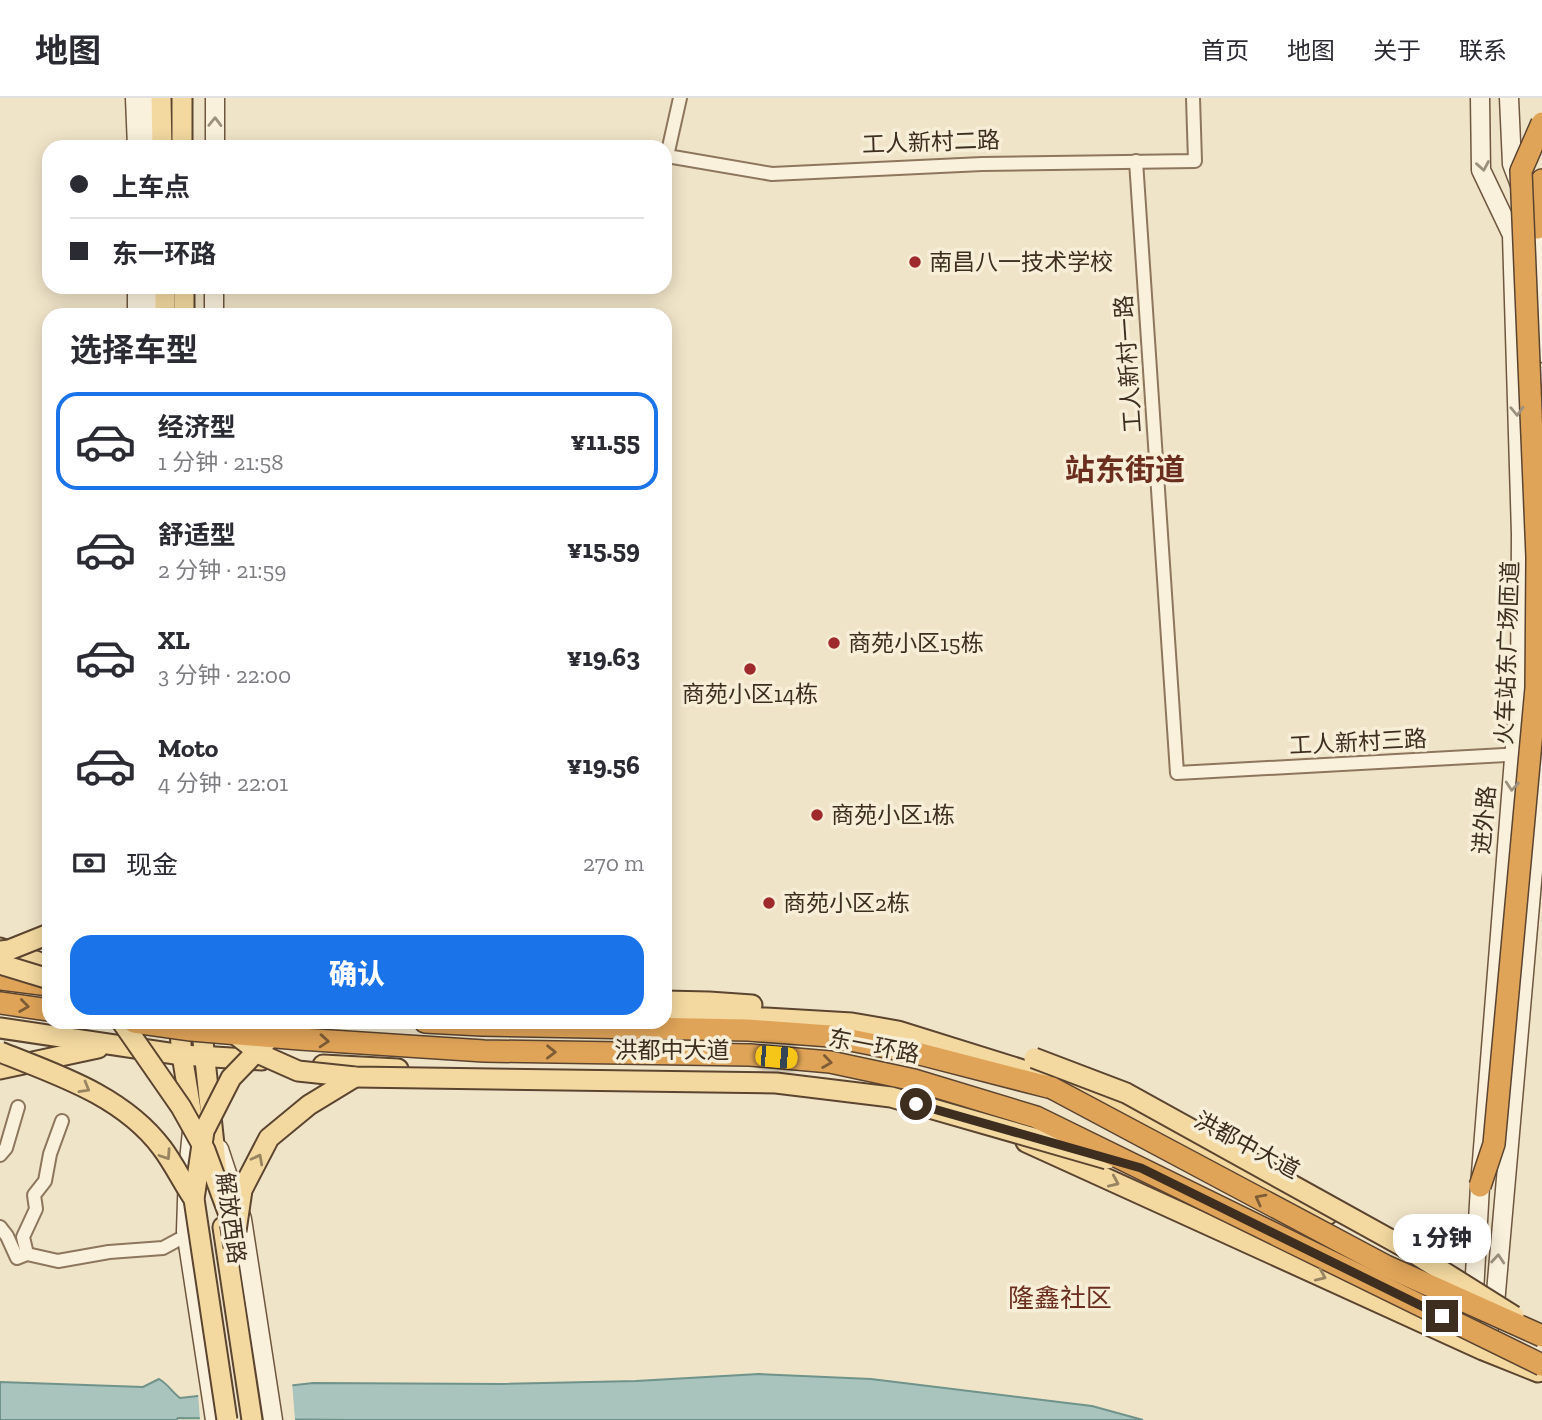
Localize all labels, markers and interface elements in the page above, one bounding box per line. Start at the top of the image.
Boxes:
text: 地图 [35,31,101,70]
text: 首页 [1201,36,1249,65]
text: 地图 [1287,36,1335,65]
text: 关于 [1373,36,1421,65]
text: 联系 [1459,36,1507,65]
one-way arrow [207,117,223,127]
street label: 工人新村二路 [862,126,1000,158]
one-way arrow [1475,160,1490,172]
text: 上车点 [112,171,190,203]
text: 东一环路 [112,238,216,270]
place label: 南昌八一技术学校 [929,248,1113,276]
marker: 南昌八一技术学校 [907,254,923,270]
street label: 工人新村一路 [1109,294,1147,434]
text: 选择车型 [70,331,198,369]
one-way arrow [1509,407,1525,417]
icon: car [74,410,137,473]
text: 经济型 [158,411,236,443]
text: ¥11.55 [570,425,640,457]
text: 1 分钟 · 21:58 [158,448,284,476]
district label: 站东街道 [1065,452,1185,488]
icon: car [74,518,137,581]
text: 舒适型 [158,519,236,551]
text: ¥15.59 [567,533,640,565]
text: 2 分钟 · 21:59 [158,556,286,584]
street label: 火车站东广场匝道 [1490,561,1524,745]
text: XL [158,624,190,656]
icon: car [74,626,137,689]
place label: 商苑小区15栋 [848,629,984,657]
marker: 商苑小区15栋 [826,635,842,651]
text: ¥19.63 [567,641,640,673]
text: 3 分钟 · 22:00 [158,661,291,689]
marker: 商苑小区14栋 [742,661,758,677]
place label: 商苑小区14栋 [682,680,818,708]
street label: 工人新村三路 [1288,724,1428,760]
text: Moto [158,732,218,764]
icon: car [74,734,137,797]
text: ¥19.56 [567,749,640,781]
text: 4 分钟 · 22:01 [158,769,288,797]
one-way arrow [1505,780,1520,791]
street label: 进外路 [1467,784,1501,856]
place label: 商苑小区1栋 [831,801,955,829]
marker: 商苑小区1栋 [809,807,825,823]
icon: cash [70,844,108,882]
text: 现金 [126,849,178,881]
text: 270 m [583,849,644,877]
place label: 商苑小区2栋 [783,889,910,917]
marker: 商苑小区2栋 [761,895,777,911]
button: 确认 [70,935,644,1015]
one-way arrow [19,999,30,1014]
street label: 东一环路 [826,1023,922,1069]
one-way arrow [318,1033,329,1048]
street label: 洪都中大道 [615,1036,730,1064]
one-way arrow [546,1044,557,1060]
car [755,1045,798,1069]
one-way arrow [821,1054,833,1069]
one-way arrow [78,1080,91,1093]
route start [900,1088,932,1120]
street label: 洪都中大道 [1190,1106,1304,1184]
one-way arrow [158,1147,170,1160]
one-way arrow [250,1154,263,1166]
street label: 解放西路 [211,1170,251,1266]
one-way arrow [1107,1174,1119,1188]
one-way arrow [1255,1194,1268,1207]
callout: 1 分钟 [1393,1214,1491,1264]
text: 1 分钟 [1412,1224,1472,1252]
one-way arrow [1491,1254,1506,1265]
one-way arrow [1314,1268,1326,1282]
district label: 隆鑫社区 [1008,1282,1112,1314]
route end [1426,1300,1458,1332]

